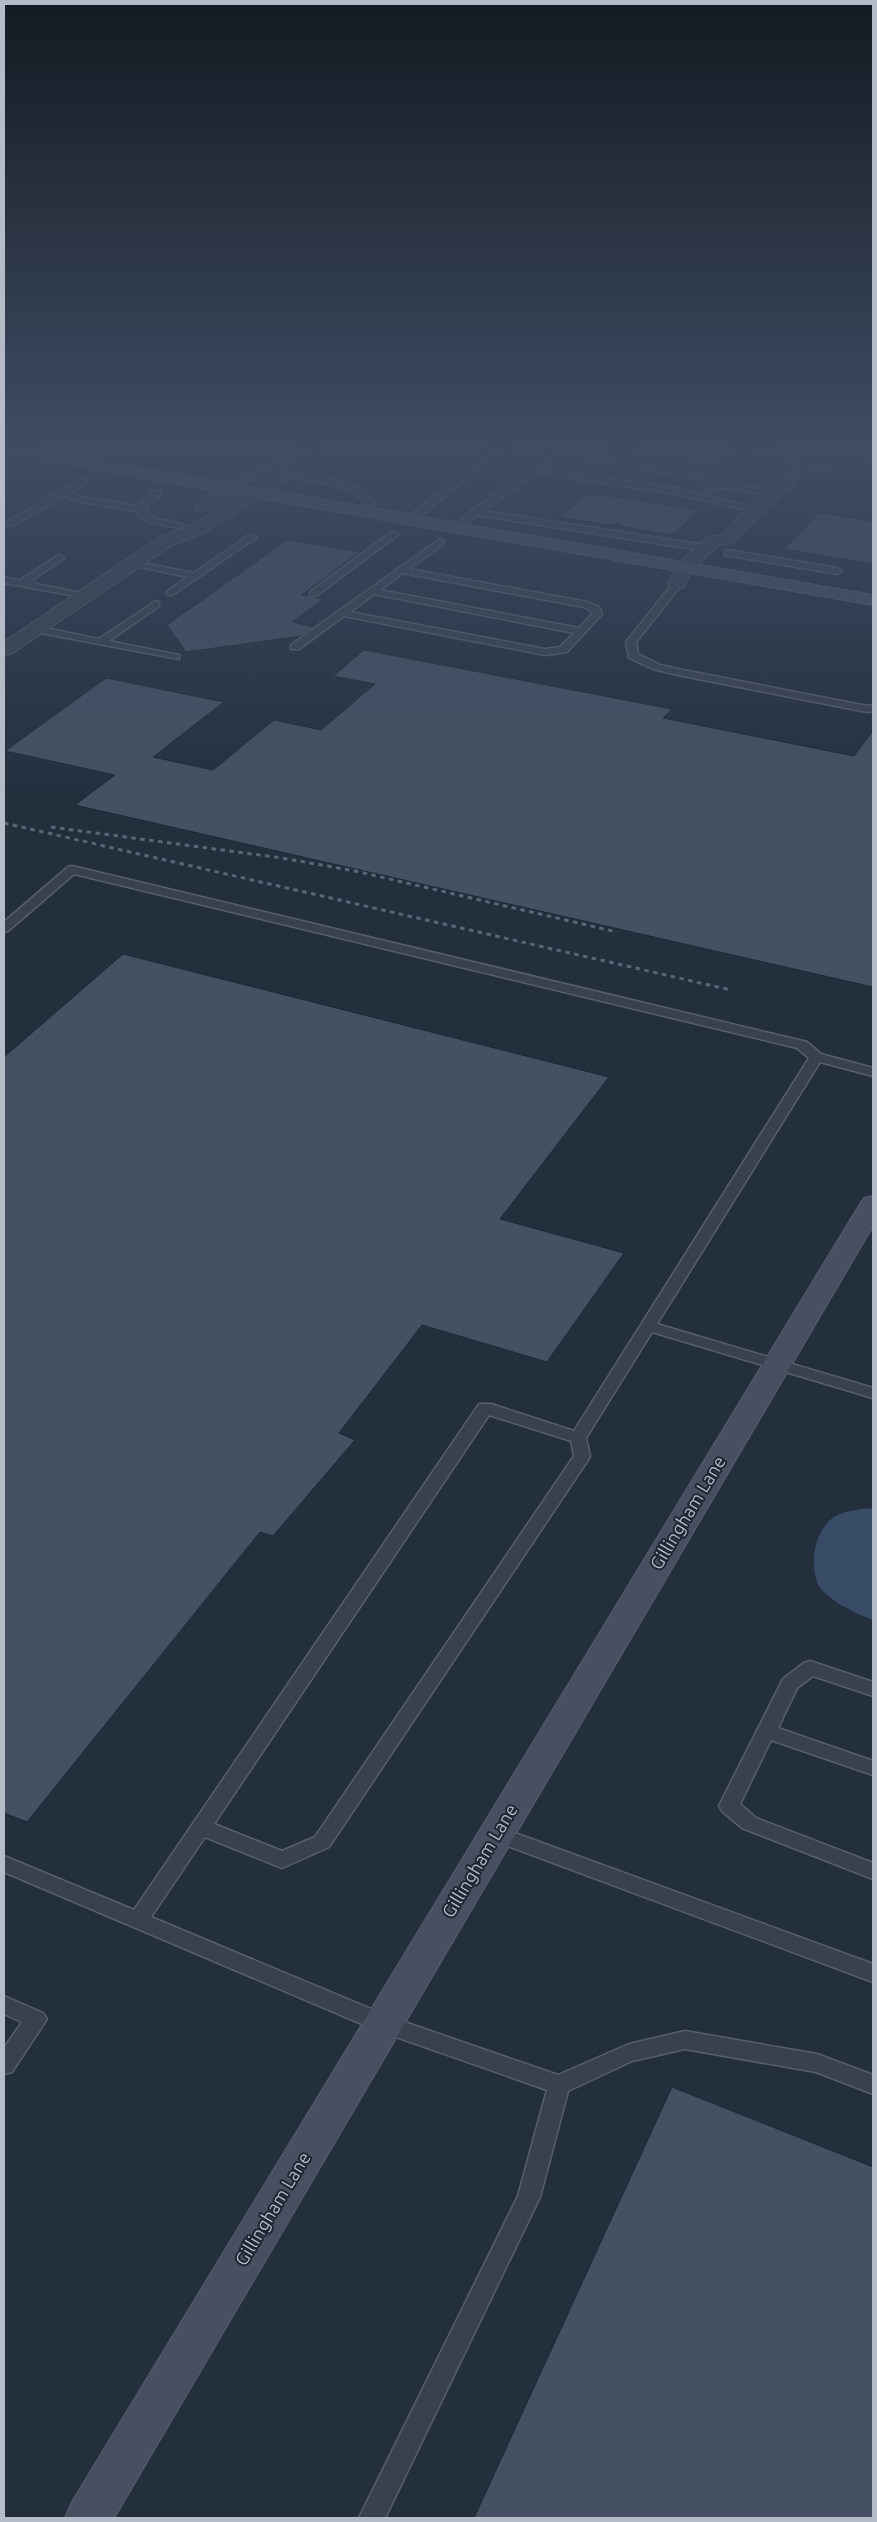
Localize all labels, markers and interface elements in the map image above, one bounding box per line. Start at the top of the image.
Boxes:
street label: Gillingham Lane [645,1452,729,1573]
street label: Gillingham Lane [437,1800,521,1921]
street label: Gillingham Lane [230,2148,314,2269]

